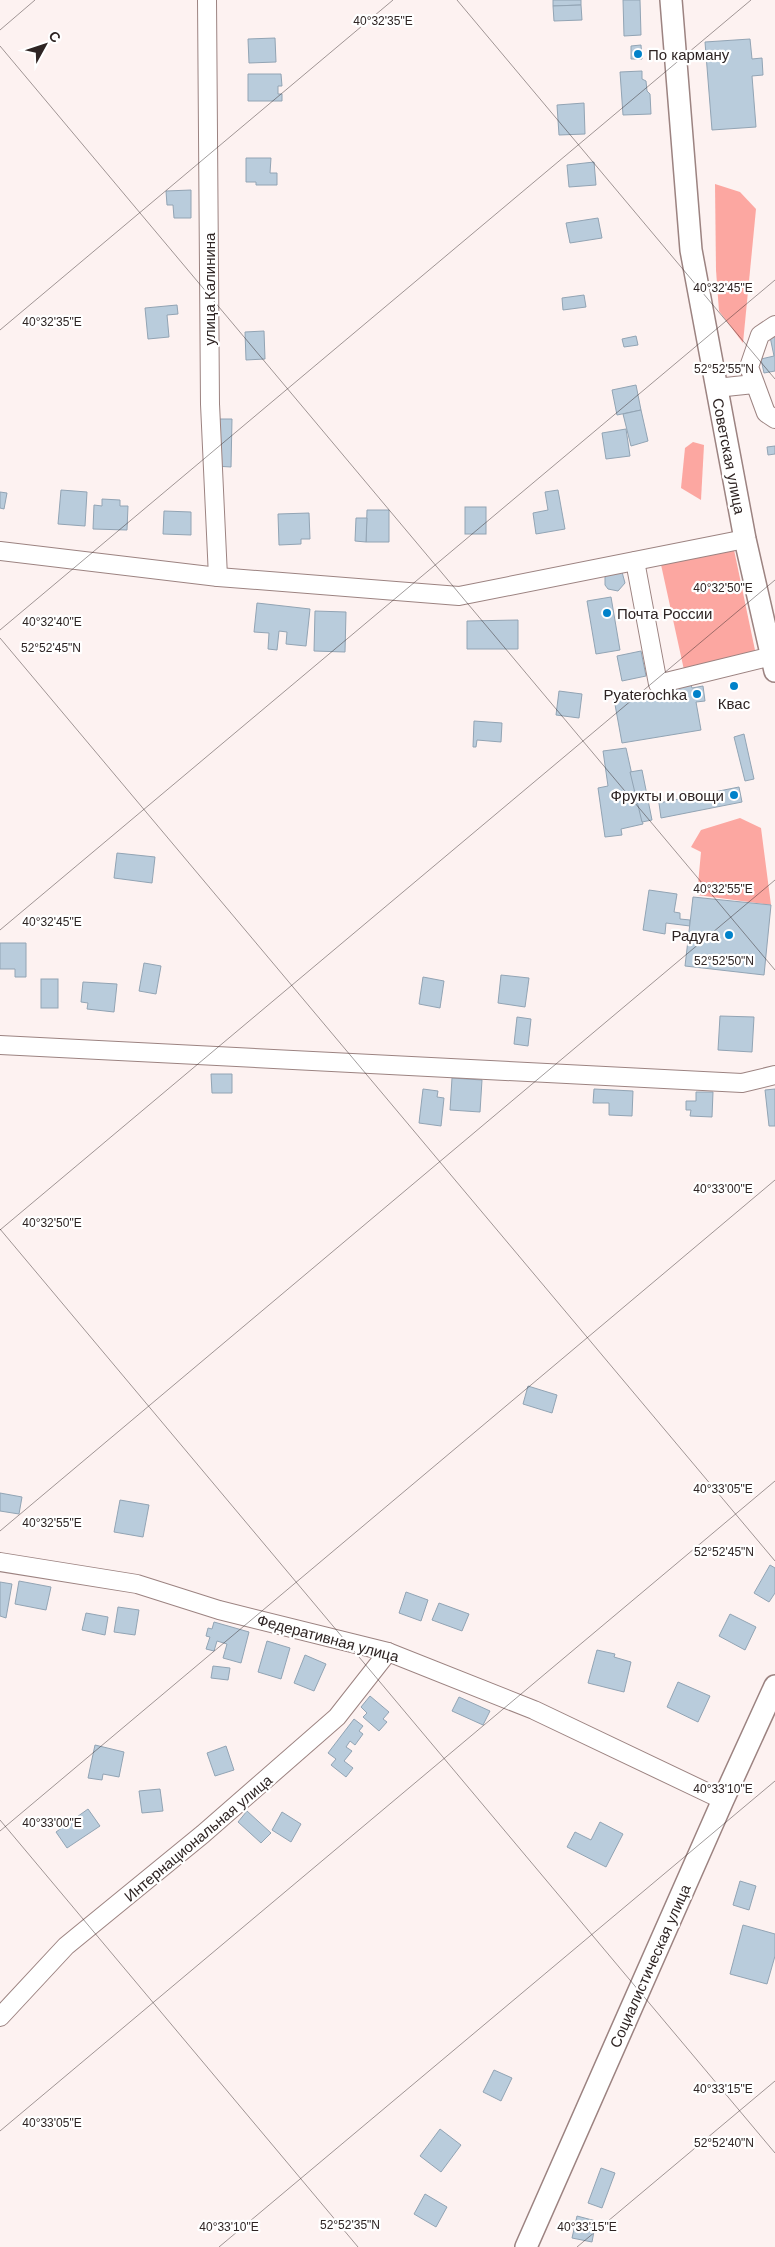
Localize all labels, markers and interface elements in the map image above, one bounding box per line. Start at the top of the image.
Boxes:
text: 40°32'35"E [353,14,413,28]
north arrow [20,20,70,70]
text: С [46,28,64,46]
place label: По карману [648,46,730,63]
marker: По карману [632,48,644,60]
street label: улица Калинина [201,232,218,345]
text: 40°32'45"E [693,281,753,295]
text: 40°32'35"E [22,315,82,329]
text: 52°52'55"N [694,362,754,376]
street label: Советская улица [709,397,749,516]
text: 40°32'50"E [693,581,753,595]
place label: Почта России [617,605,712,622]
marker: Почта России [601,607,613,619]
text: 40°32'40"E [22,615,82,629]
text: 52°52'45"N [21,641,81,655]
marker: Квас [728,680,740,692]
place label: Pyaterochka [604,686,688,703]
marker: Pyaterochka [691,688,703,700]
place label: Квас [718,695,751,712]
place label: Фрукты и овощи [611,787,724,804]
marker: Фрукты и овощи [728,789,740,801]
text: 40°32'55"E [693,882,753,896]
text: 40°32'45"E [22,915,82,929]
place label: Радуга [671,927,720,944]
marker: Радуга [723,929,735,941]
text: 52°52'50"N [694,954,754,968]
text: 40°33'00"E [693,1182,753,1196]
text: 40°32'50"E [22,1216,82,1230]
text: 40°33'05"E [693,1482,753,1496]
text: 40°32'55"E [22,1516,82,1530]
text: 52°52'45"N [694,1545,754,1559]
street label: Федеративная улица [255,1611,401,1665]
street label: Интернациональная улица [121,1771,276,1905]
text: 40°33'10"E [693,1782,753,1796]
text: 40°33'00"E [22,1816,82,1830]
street label: Социалистическая улица [606,1881,694,2050]
text: 40°33'15"E [693,2082,753,2096]
text: 40°33'05"E [22,2116,82,2130]
text: 52°52'40"N [694,2136,754,2150]
text: 52°52'35"N [320,2218,380,2232]
text: 40°33'10"E [199,2220,259,2234]
text: 40°33'15"E [557,2220,617,2234]

